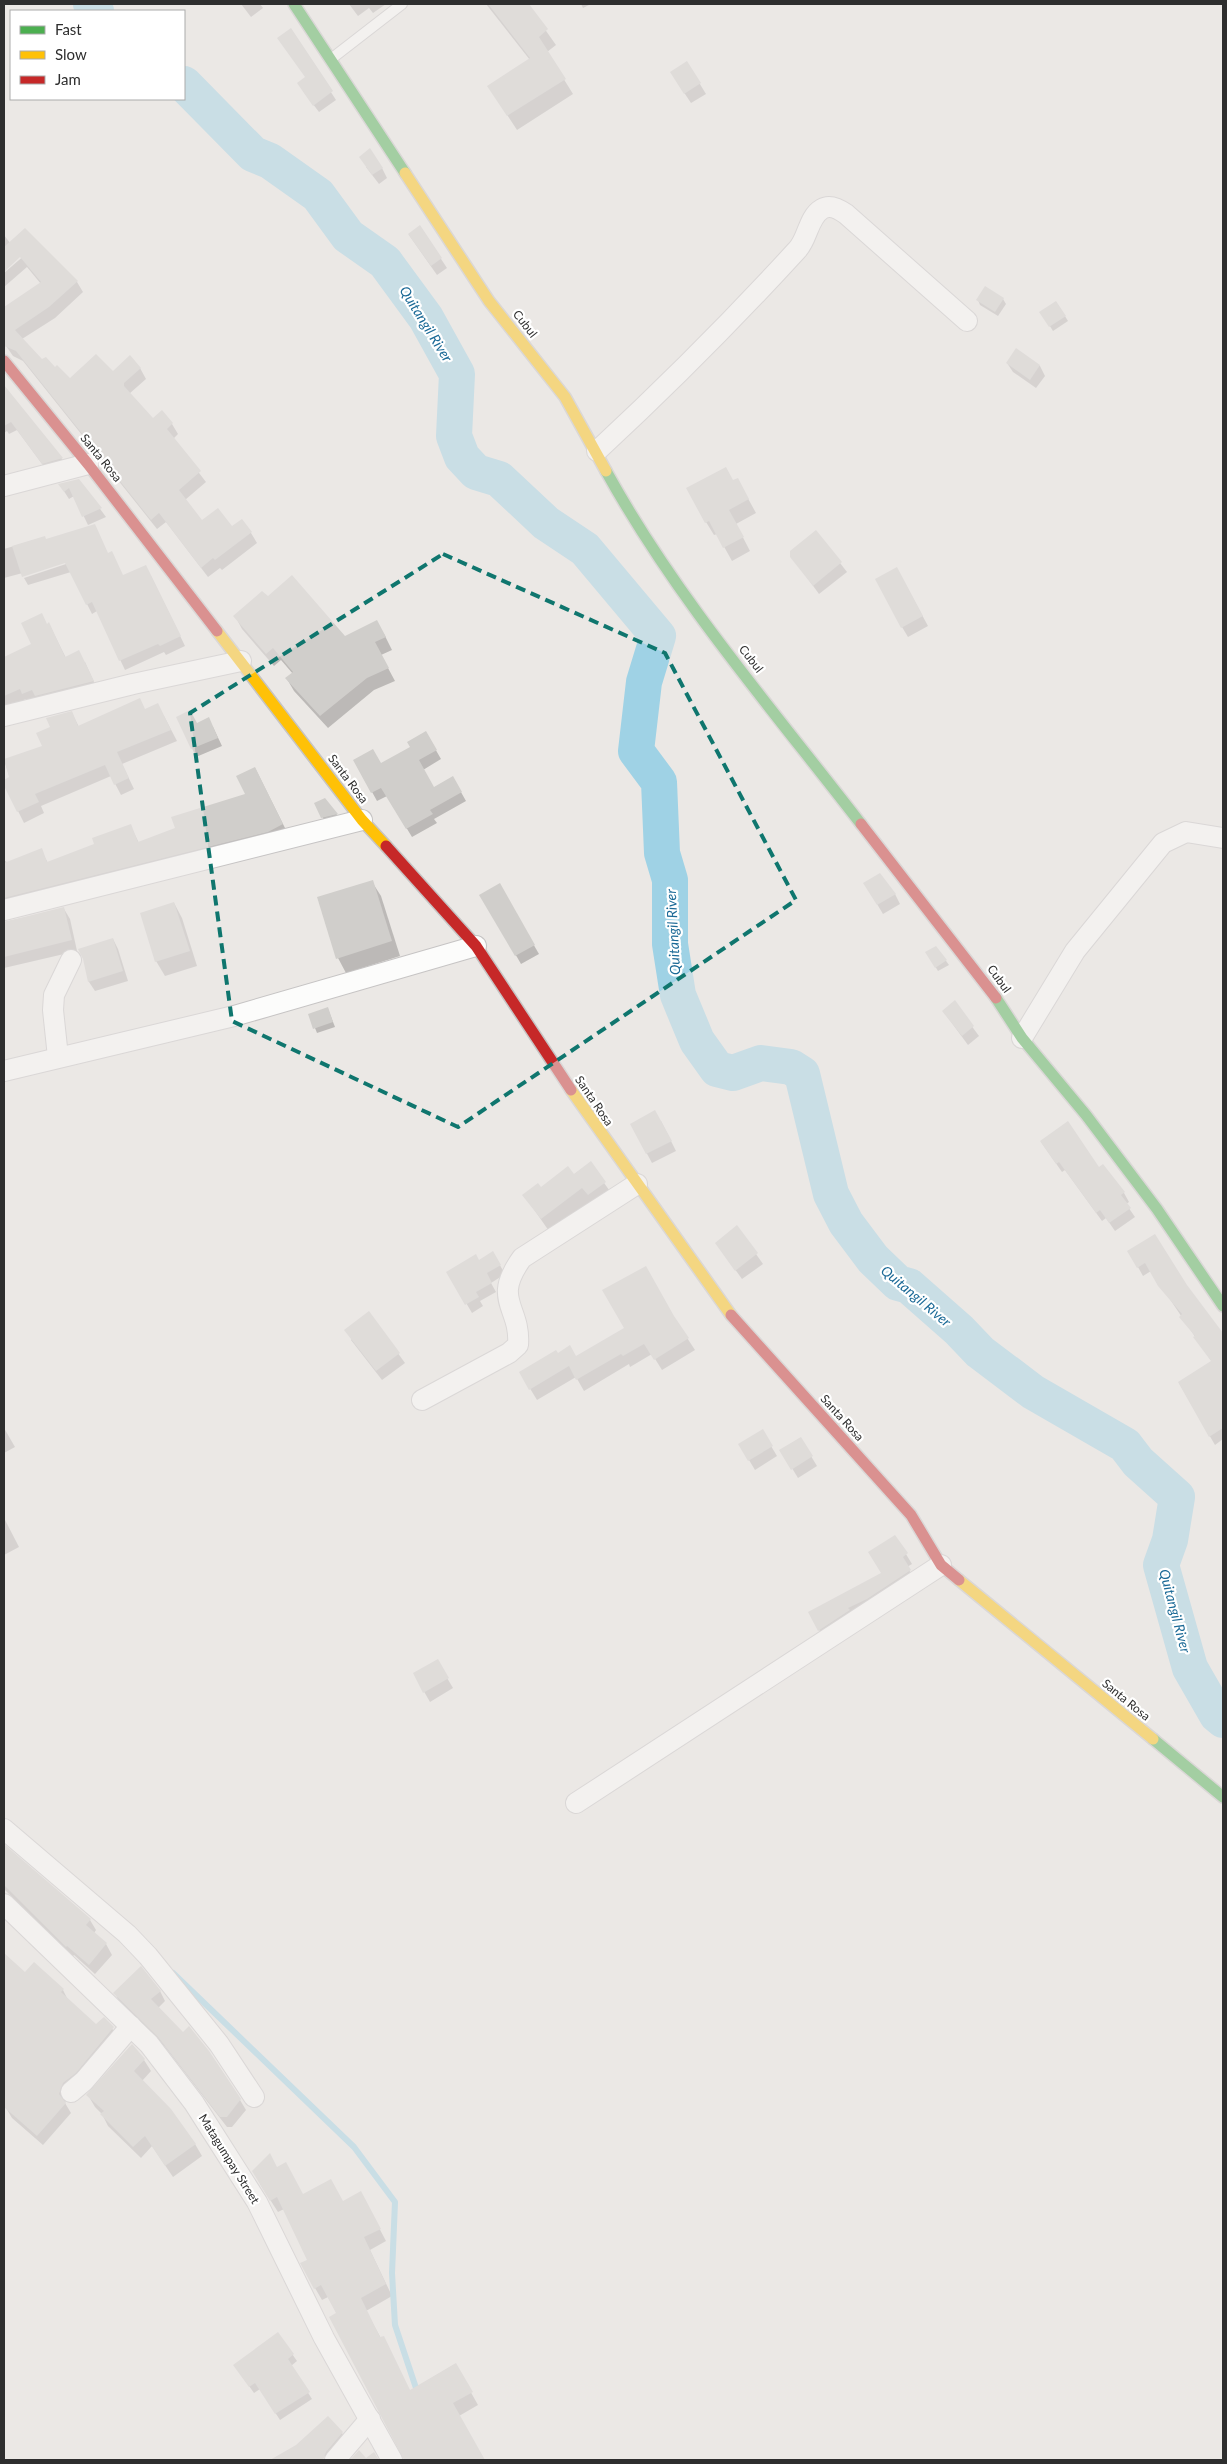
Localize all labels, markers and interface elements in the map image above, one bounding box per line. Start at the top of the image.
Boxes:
legend [10,10,185,100]
text: Fast [55,20,82,38]
text: Slow [55,45,87,63]
text: Jam [55,70,81,88]
water label: Quitangil River [396,283,457,365]
street label: Cubul [510,307,541,340]
street label: Santa Rosa [77,431,125,485]
street label: Cubul [736,642,767,675]
street label: Santa Rosa [325,751,372,806]
water label: Quitangil River [662,888,683,975]
street label: Cubul [984,962,1015,996]
street label: Santa Rosa [572,1073,617,1129]
water label: Quitangil River [878,1261,955,1330]
street label: Santa Rosa [818,1391,867,1444]
water label: Quitangil River [1156,1567,1195,1655]
street label: Santa Rosa [1099,1676,1153,1724]
street label: Matagumpay Street [196,2111,263,2207]

